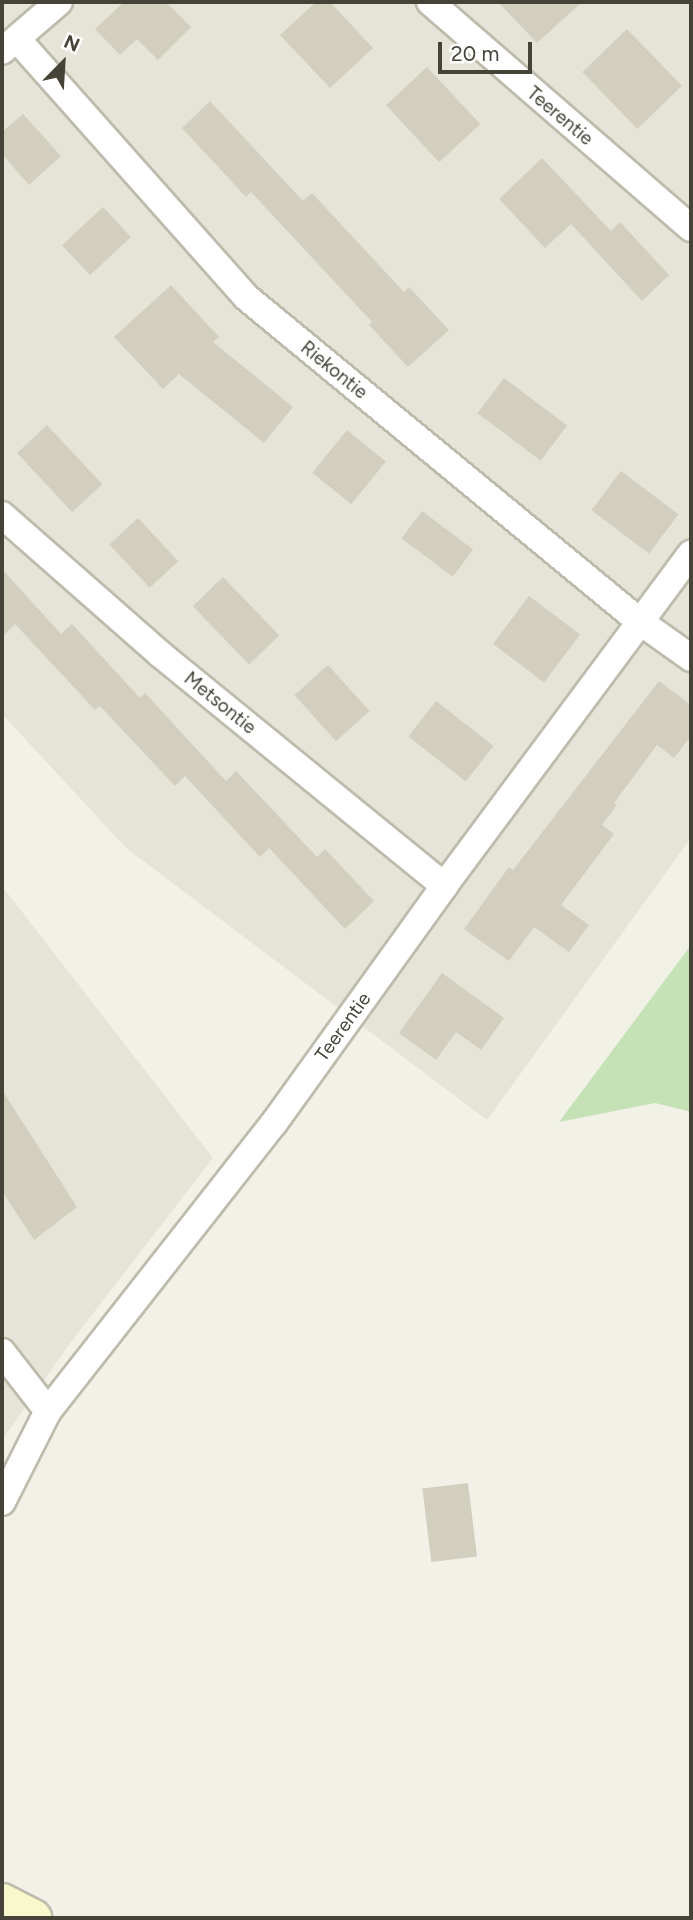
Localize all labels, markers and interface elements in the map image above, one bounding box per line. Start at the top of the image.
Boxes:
north arrow [28,28,98,98]
scale bar [441,28,536,72]
text: N [60,30,83,57]
text: 20 m [451,41,499,66]
street label: Teerentie [522,82,598,150]
street label: Riekontie [296,336,372,404]
street label: Metsontie [179,667,261,739]
street label: Teerentie [310,988,376,1066]

